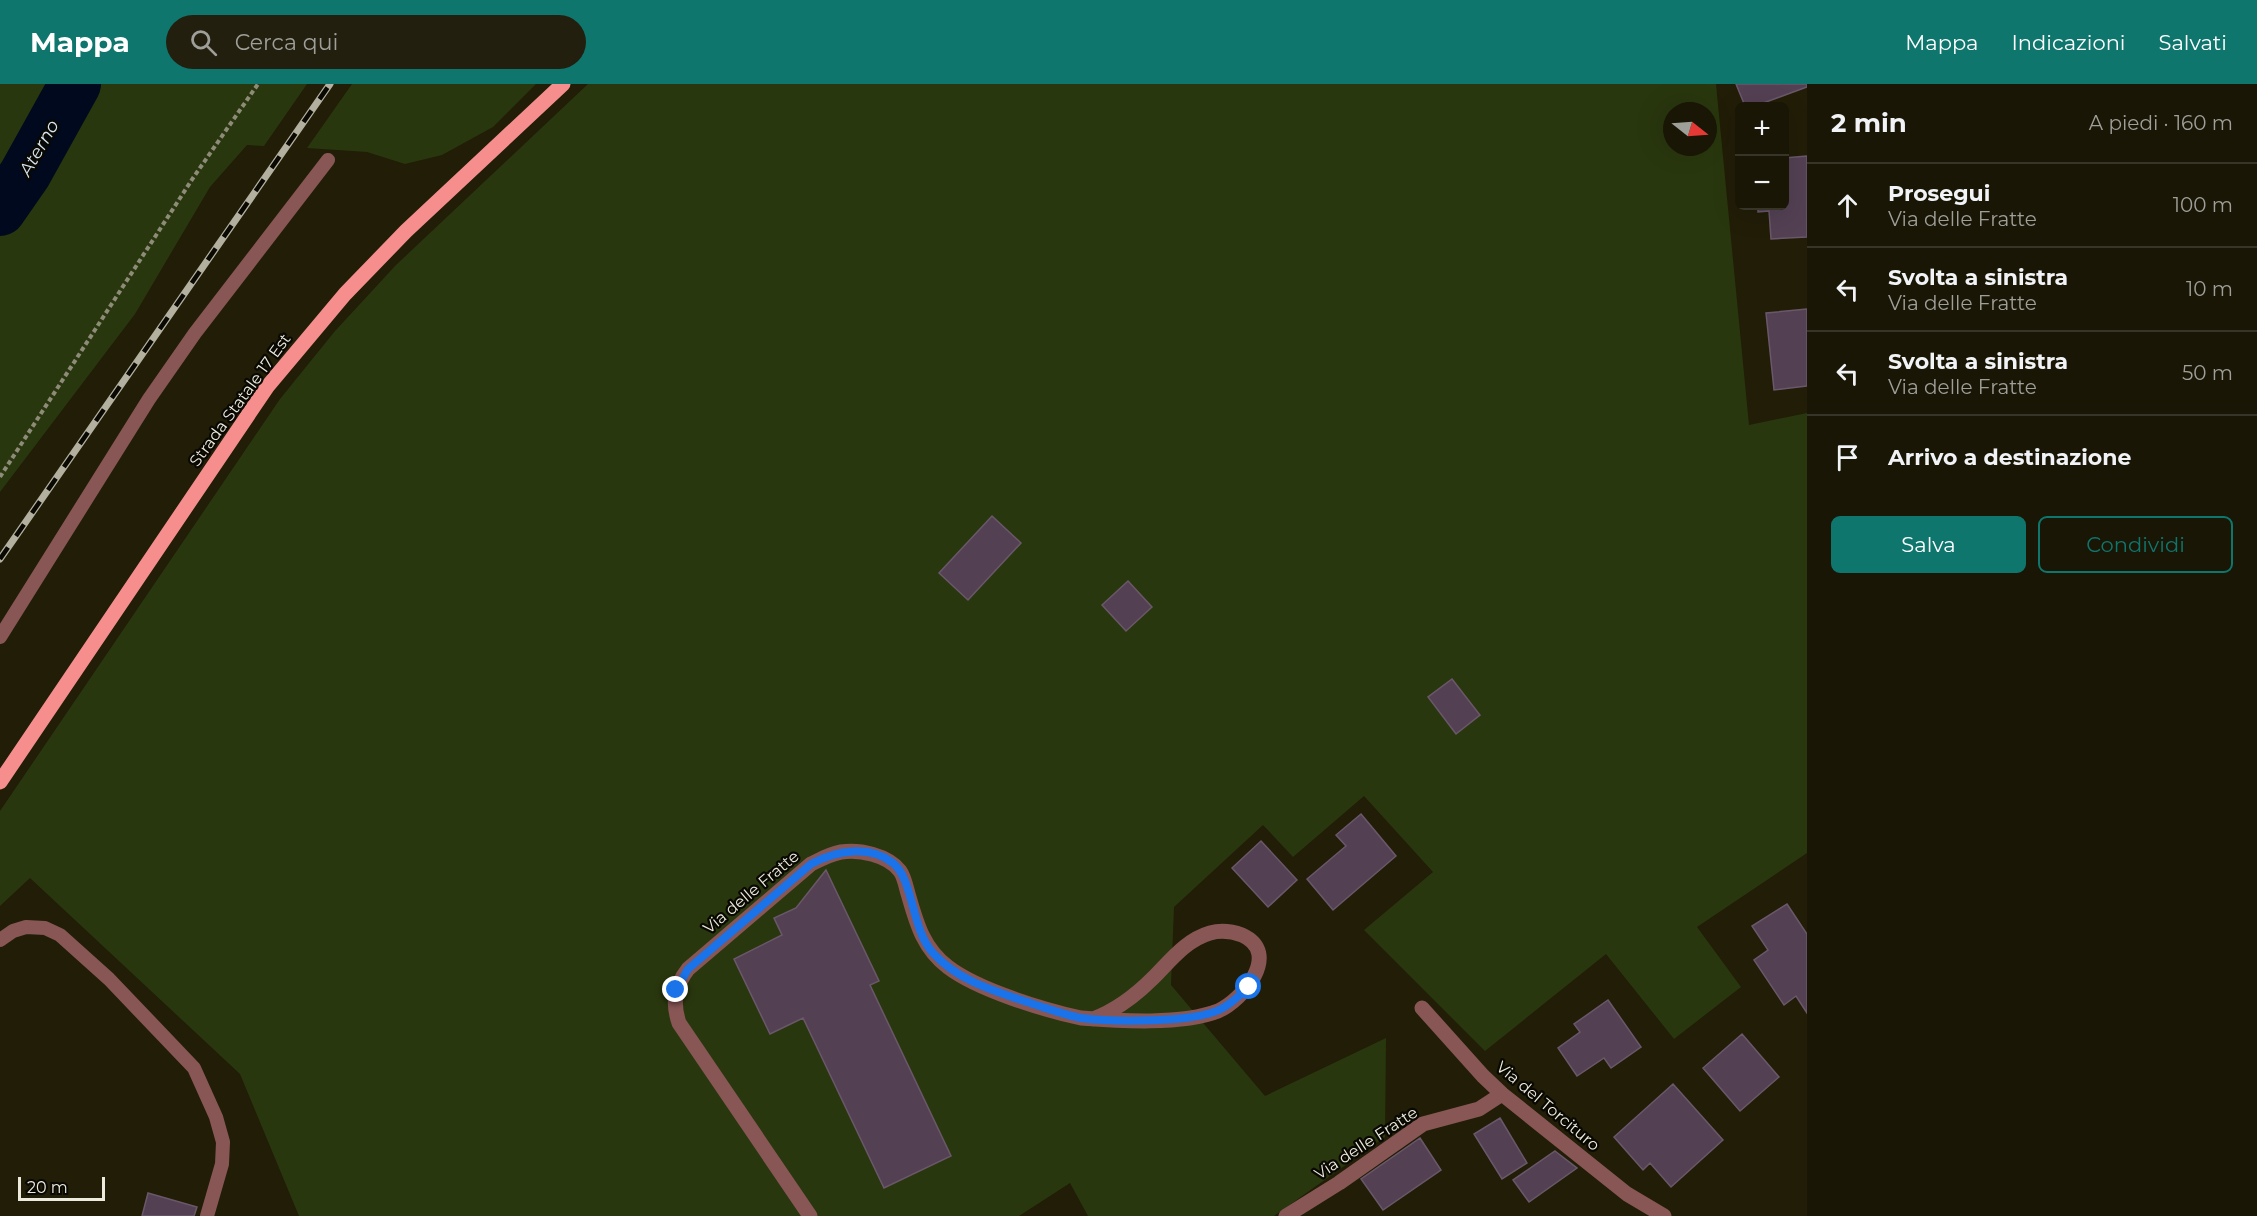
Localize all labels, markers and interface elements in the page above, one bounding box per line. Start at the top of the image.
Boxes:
search box [166,15,586,69]
text: Mappa [30,25,130,59]
icon: search [187,26,220,59]
text: Cerca qui [235,29,338,56]
text: Mappa [1905,30,1978,55]
text: Indicazioni [2011,30,2126,55]
text: Salvati [2159,30,2227,55]
north arrow [1663,102,1717,156]
map controls [1735,102,1789,210]
button: + [1735,102,1789,156]
text: 2 min [1831,107,1907,139]
text: A piedi · 160 m [2089,111,2233,135]
water label: Aterno [14,116,64,181]
button: − [1735,156,1789,210]
text: Prosegui [1888,180,1990,207]
icon: ahead [1831,189,1864,222]
text: 100 m [2173,193,2233,217]
text: Via delle Fratte [1888,207,2037,231]
text: Svolta a sinistra [1888,264,2068,291]
icon: left [1831,273,1864,306]
text: 10 m [2186,277,2233,301]
text: Via delle Fratte [1888,291,2037,315]
street label: Strada Statale 17 Est [185,329,295,470]
text: Svolta a sinistra [1888,348,2068,375]
icon: left [1831,357,1864,390]
text: 50 m [2182,361,2233,385]
text: Via delle Fratte [1888,375,2037,399]
icon: arrive [1831,441,1864,474]
text: Arrivo a destinazione [1888,444,2131,471]
button: Salva [1831,516,2026,573]
button: Condividi [2038,516,2233,573]
street label: Via delle Fratte [699,846,803,938]
route start [1235,973,1261,999]
route end [662,976,688,1002]
street label: Via del Torcituro [1493,1057,1603,1155]
street label: Via delle Fratte [1311,1103,1421,1183]
scale bar [18,1174,105,1202]
text: 20 m [27,1178,68,1197]

